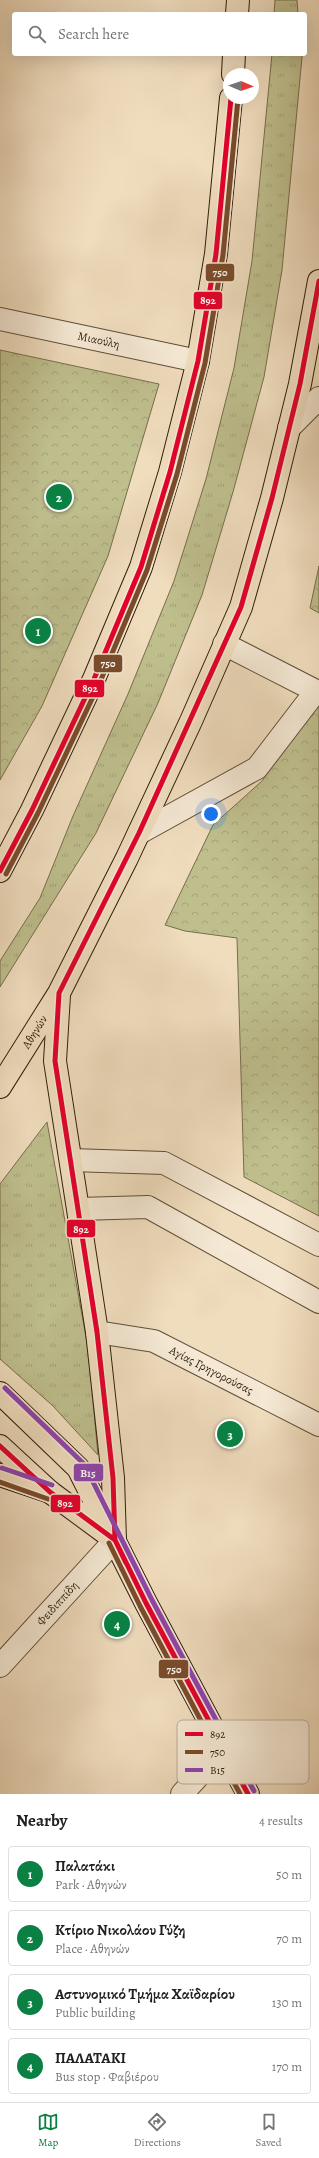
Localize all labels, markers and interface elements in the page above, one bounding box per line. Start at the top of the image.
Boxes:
search box [12,12,307,56]
icon: search [26,23,48,45]
text: Search here [58,24,129,44]
north arrow [223,68,259,104]
line badge: 750 [205,263,235,282]
text: 750 [213,265,228,280]
line badge: 892 [193,291,223,310]
text: 892 [200,293,217,308]
street label: Μιαούλη [76,328,121,352]
pin: 2 [46,482,72,512]
pin: 1 [25,616,51,646]
line badge: 750 [93,654,123,673]
text: 750 [101,656,116,671]
line badge: 892 [74,679,105,698]
text: 892 [82,681,99,696]
your location [201,804,221,824]
street label: Αθηνών [18,1012,51,1052]
line badge: 892 [66,1219,96,1238]
text: 892 [73,1222,90,1237]
street label: Αγίας Γρηγορούσας [166,1342,256,1398]
pin: 3 [217,1419,243,1449]
line badge: Β15 [73,1463,104,1482]
text: Β15 [80,1466,96,1481]
line badge: 892 [50,1494,81,1513]
text: 892 [57,1496,74,1511]
street label: Φειδιππίδη [33,1578,82,1629]
pin: 4 [104,1609,130,1639]
line badge: 750 [158,1659,189,1679]
text: 750 [167,1662,182,1677]
legend [177,1720,309,1784]
text: 892 [210,1727,226,1742]
text: 750 [210,1745,225,1760]
text: Β15 [210,1763,225,1778]
text: Nearby [16,1809,67,1832]
text: 4 results [259,1812,303,1829]
text: Παλατάκι [55,1856,115,1876]
text: 1 [28,1866,32,1883]
text: 50 m [276,1866,302,1883]
text: Park · Αθηνών [55,1876,127,1893]
text: Κτίριο Νικολάου Γύζη [55,1920,186,1940]
text: 2 [27,1930,33,1947]
text: 70 m [276,1930,302,1947]
text: Place · Αθηνών [55,1940,130,1957]
text: Αστυνομικό Τμήμα Χαϊδαρίου [55,1984,235,2004]
text: 3 [27,1994,33,2011]
text: 130 m [272,1994,302,2011]
text: Public building [55,2004,135,2021]
text: ΠΑΛΑΤΑΚΙ [55,2048,126,2068]
text: 4 [27,2058,33,2075]
text: 170 m [272,2058,302,2075]
text: Bus stop · Φαβιέρου [55,2068,159,2085]
tab: Map [37,2111,59,2150]
tab: Directions [134,2111,181,2150]
tab: Saved [256,2111,282,2150]

